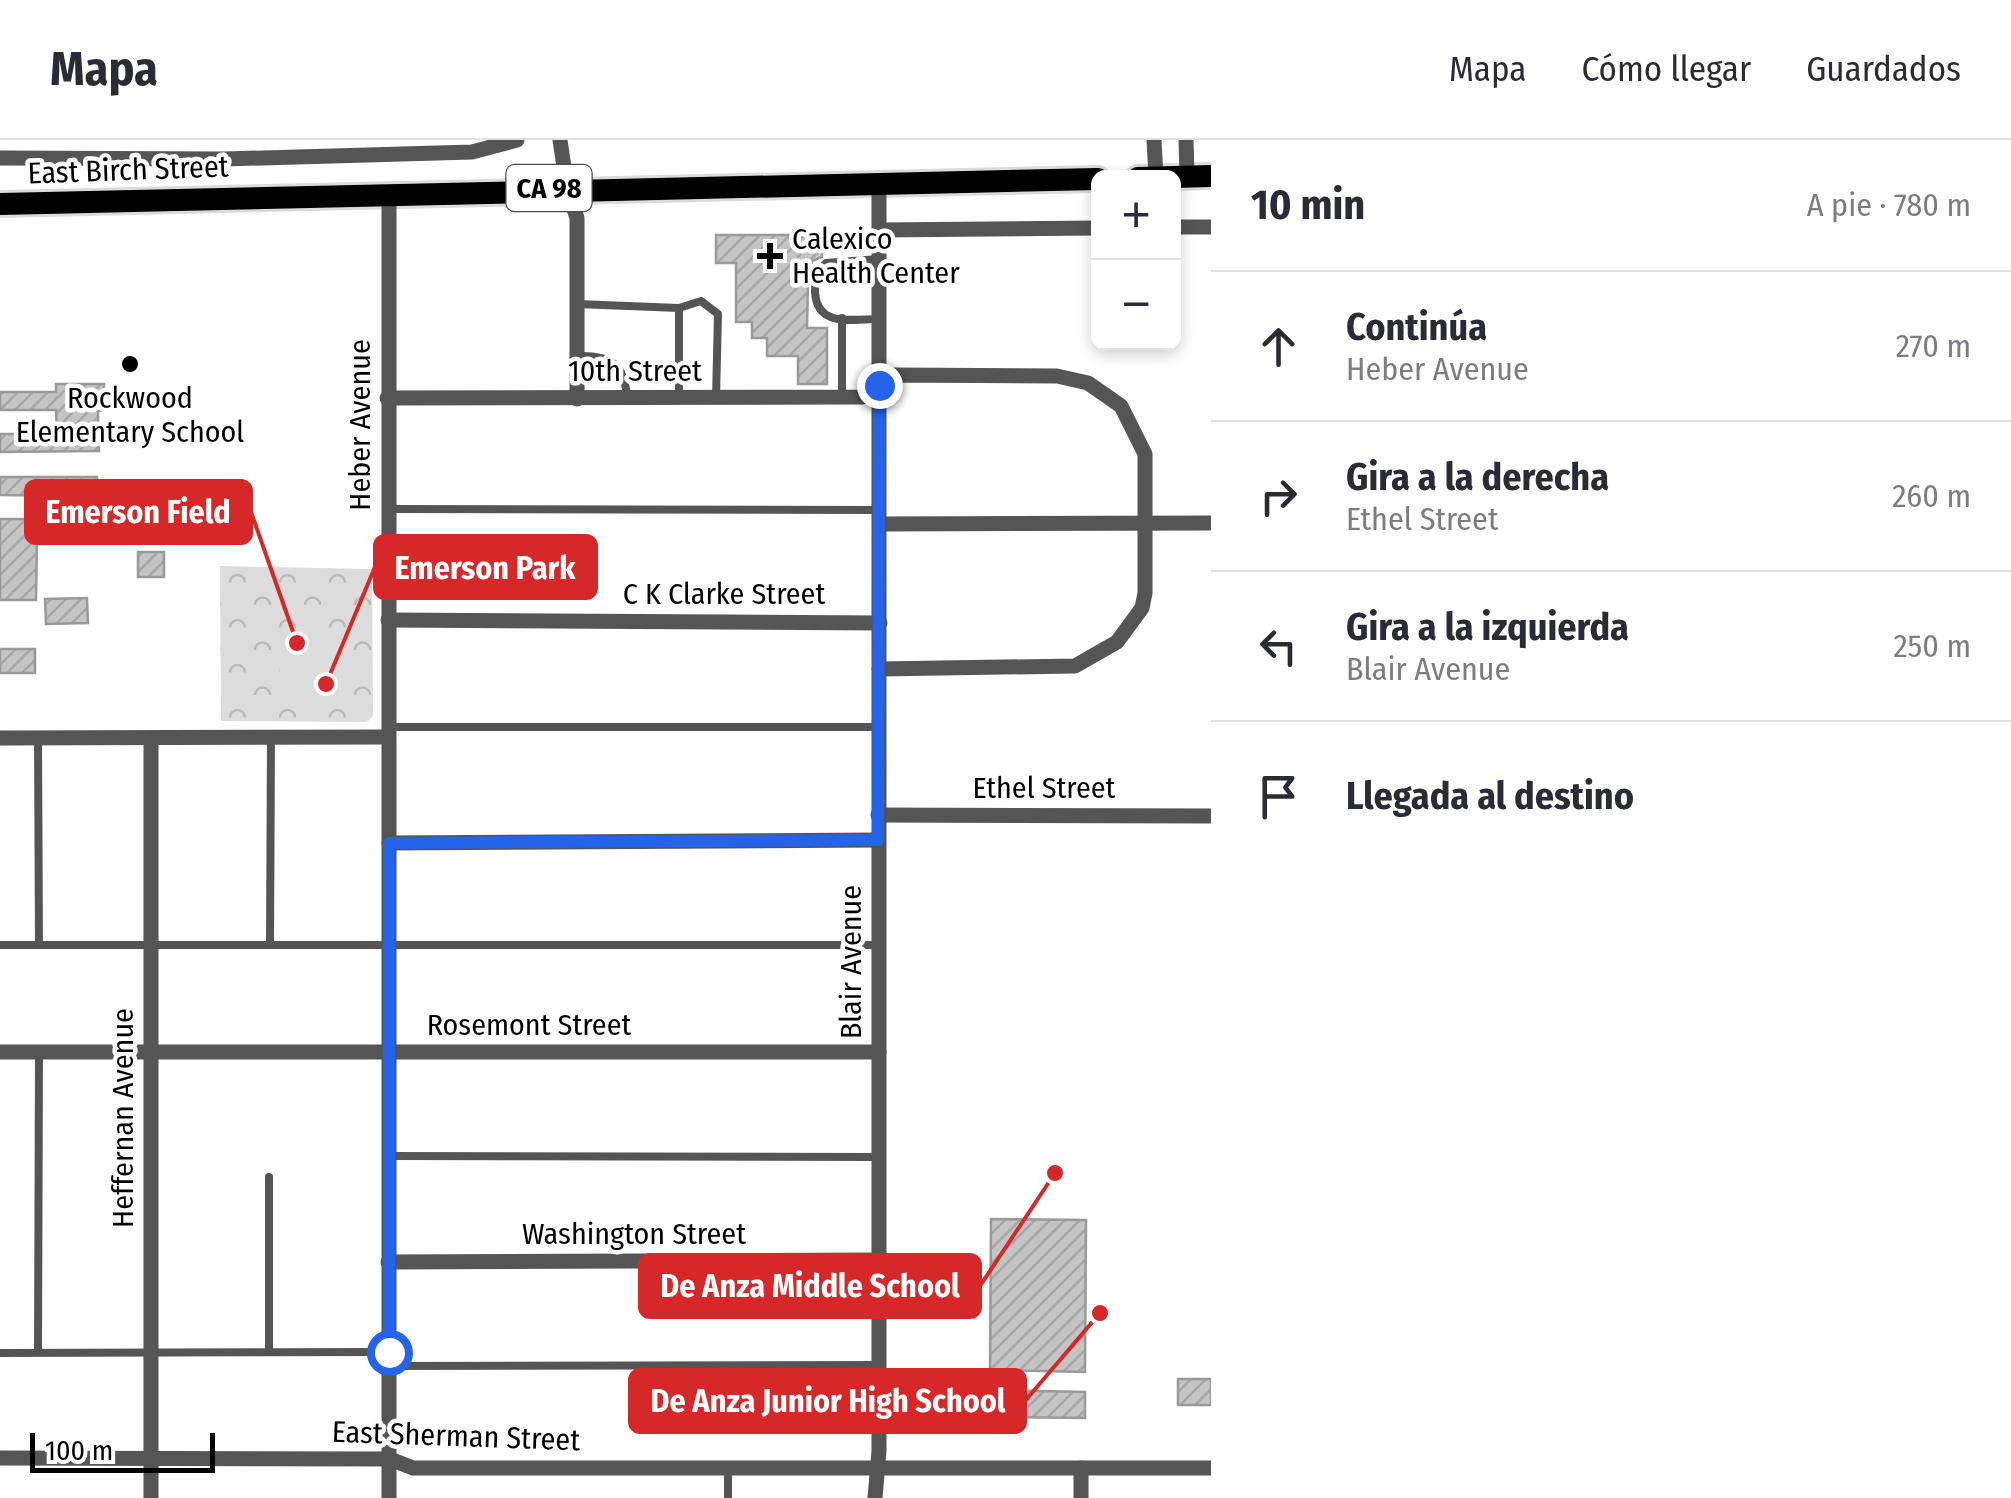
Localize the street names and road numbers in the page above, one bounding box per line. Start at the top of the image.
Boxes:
street label: East Birch Street [27,148,229,191]
road number: CA 98 [506,165,592,211]
street label: Heber Avenue [342,339,378,511]
street label: 10th Street [568,353,702,389]
street label: C K Clarke Street [623,576,825,612]
street label: Ethel Street [973,770,1116,806]
street label: Blair Avenue [833,885,869,1039]
street label: Rosemont Street [427,1007,631,1043]
street label: Heffernan Avenue [105,1008,141,1228]
street label: Washington Street [522,1216,746,1252]
street label: East Sherman Street [331,1414,581,1458]

